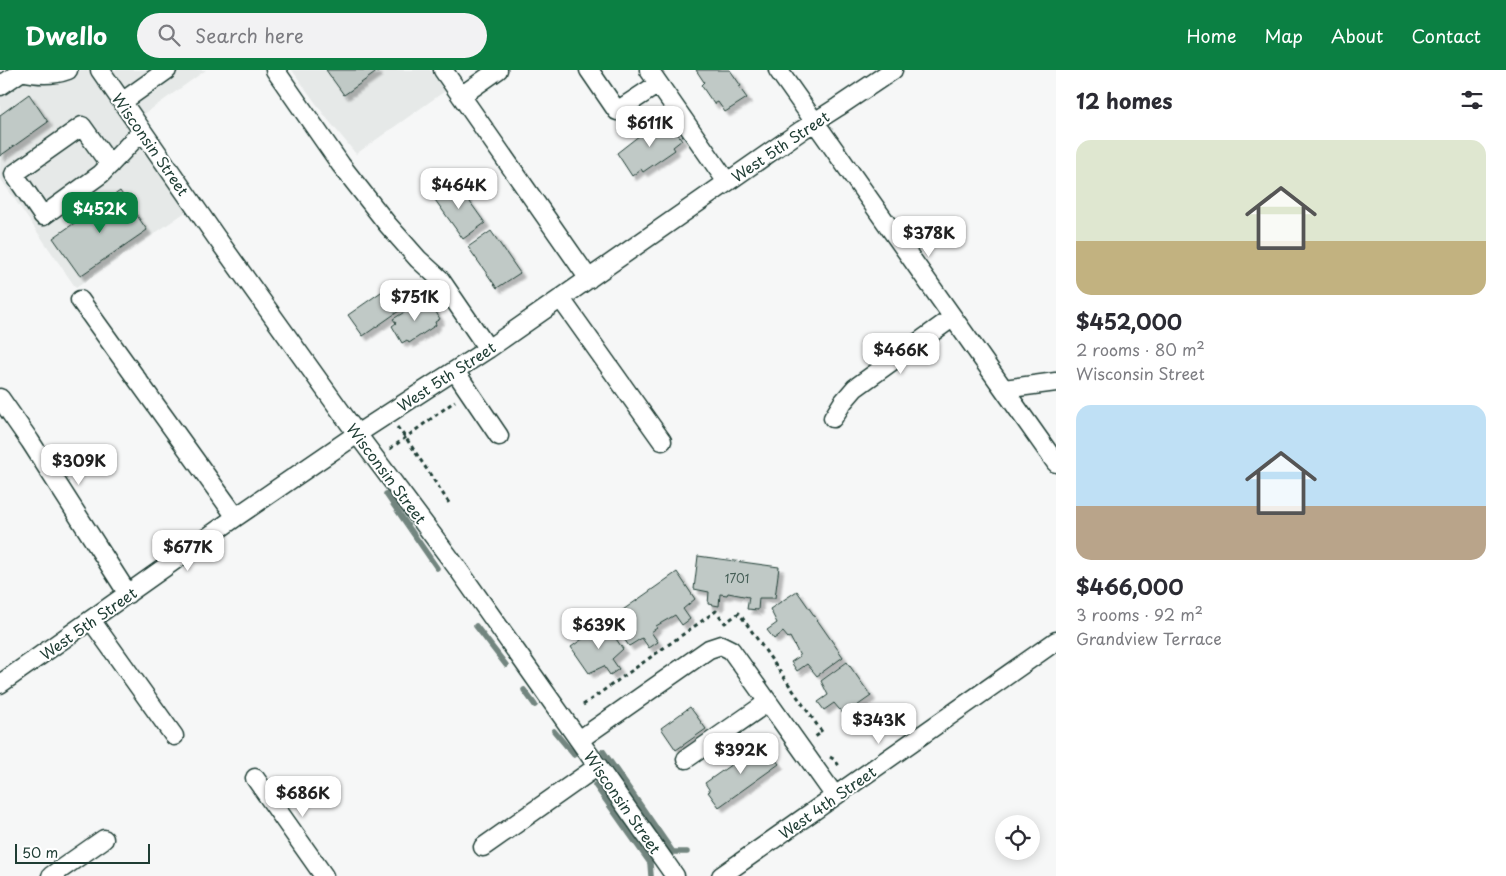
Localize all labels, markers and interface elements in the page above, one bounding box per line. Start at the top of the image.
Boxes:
search box [137,13,487,58]
text: Dwello [25,17,107,53]
icon: search [155,21,183,49]
text: Search here [195,21,304,49]
text: Home [1186,22,1236,49]
text: Map [1264,22,1303,49]
text: About [1331,22,1383,49]
text: Contact [1411,22,1481,49]
text: 12 homes [1076,84,1173,116]
icon: filters [1458,86,1486,114]
street label: Wisconsin Street [107,88,195,200]
street label: West 5th Street [726,105,834,187]
pin: $611K [615,106,685,148]
text: $611K [627,110,673,134]
pin: $464K [424,168,494,210]
text: $464K [431,172,487,196]
icon: home [1236,173,1326,263]
pin: $452K [65,191,135,234]
text: $452K [73,196,127,220]
pin: $378K [894,216,964,258]
text: $378K [903,220,955,244]
pin: $751K [380,280,450,322]
text: $751K [391,284,439,308]
text: $452,000 [1076,305,1182,337]
pin: $466K [866,332,936,375]
street label: West 5th Street [392,335,500,417]
text: $466K [874,337,928,361]
text: 2 rooms · 80 m² [1076,337,1205,361]
text: Wisconsin Street [1076,361,1205,385]
street label: Wisconsin Street [341,418,433,528]
icon: home [1236,438,1326,528]
pin: $309K [44,444,114,486]
text: $309K [52,448,106,472]
pin: $677K [153,530,223,572]
text: $677K [163,534,213,558]
house number: 1701 [725,569,749,587]
text: $466,000 [1076,570,1183,602]
street label: West 5th Street [35,581,141,665]
text: 3 rooms · 92 m² [1076,602,1203,626]
pin: $639K [564,608,634,650]
text: $639K [573,612,625,636]
text: Grandview Terrace [1076,626,1222,650]
pin: $343K [844,702,914,745]
text: $343K [852,707,906,731]
pin: $392K [706,732,776,775]
text: $392K [715,737,768,761]
street label: Wisconsin Street [579,746,667,858]
street label: West 4th Street [774,760,880,844]
pin: $686K [268,776,338,818]
text: $686K [276,780,330,804]
map controls [995,815,1040,860]
button: locate [995,815,1040,860]
scale bar [15,841,150,864]
text: 50 m [22,842,58,863]

